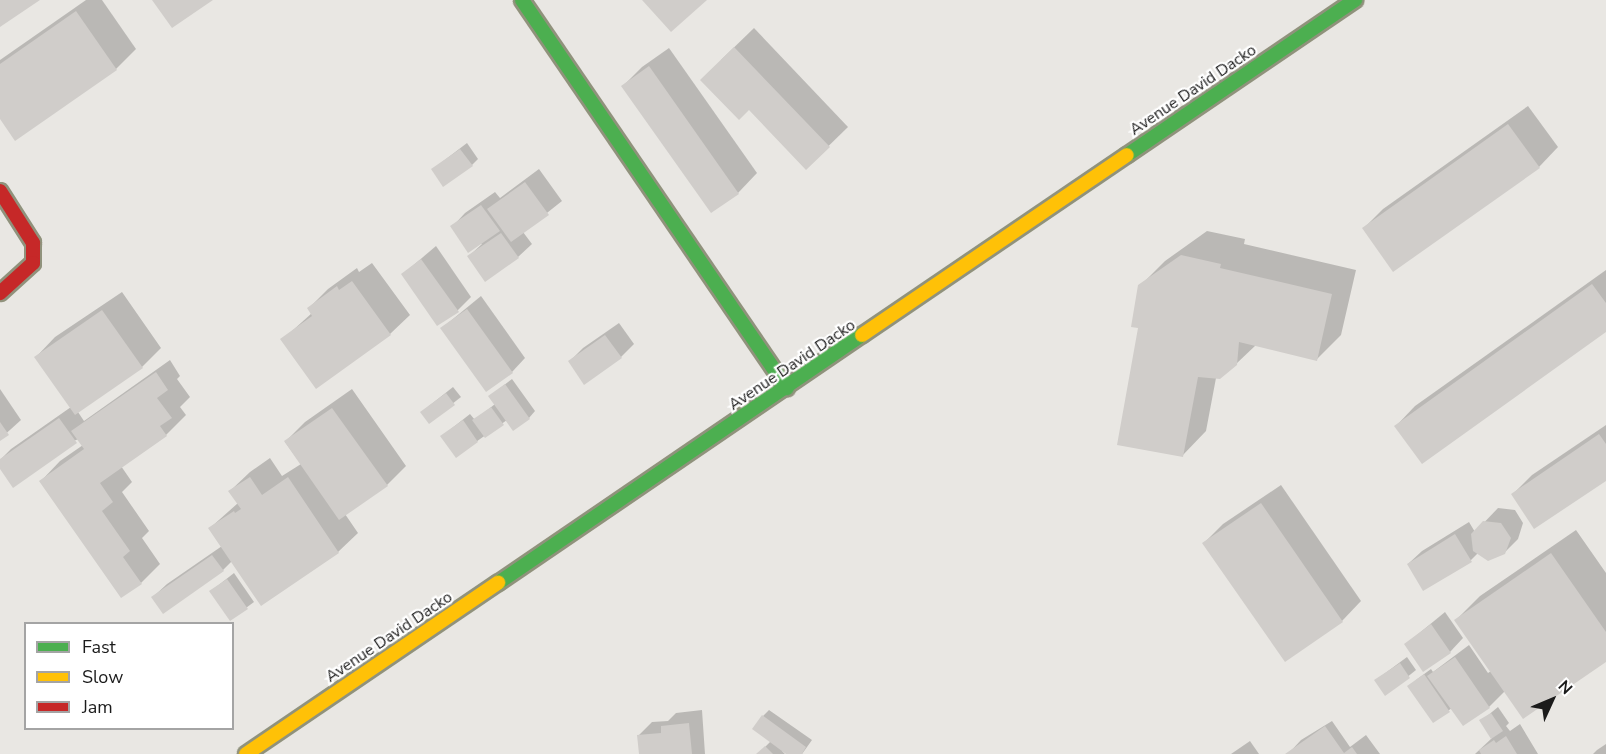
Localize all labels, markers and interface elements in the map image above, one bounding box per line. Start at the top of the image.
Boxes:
street label: Avenue David Dacko [1126,40,1260,140]
street label: Avenue David Dacko [725,315,859,415]
street label: Avenue David Dacko [322,587,456,687]
legend [24,622,234,730]
text: Fast [82,635,116,659]
text: Slow [82,665,123,689]
north arrow [1522,670,1582,730]
text: N [1553,676,1577,699]
text: Jam [82,695,113,719]

